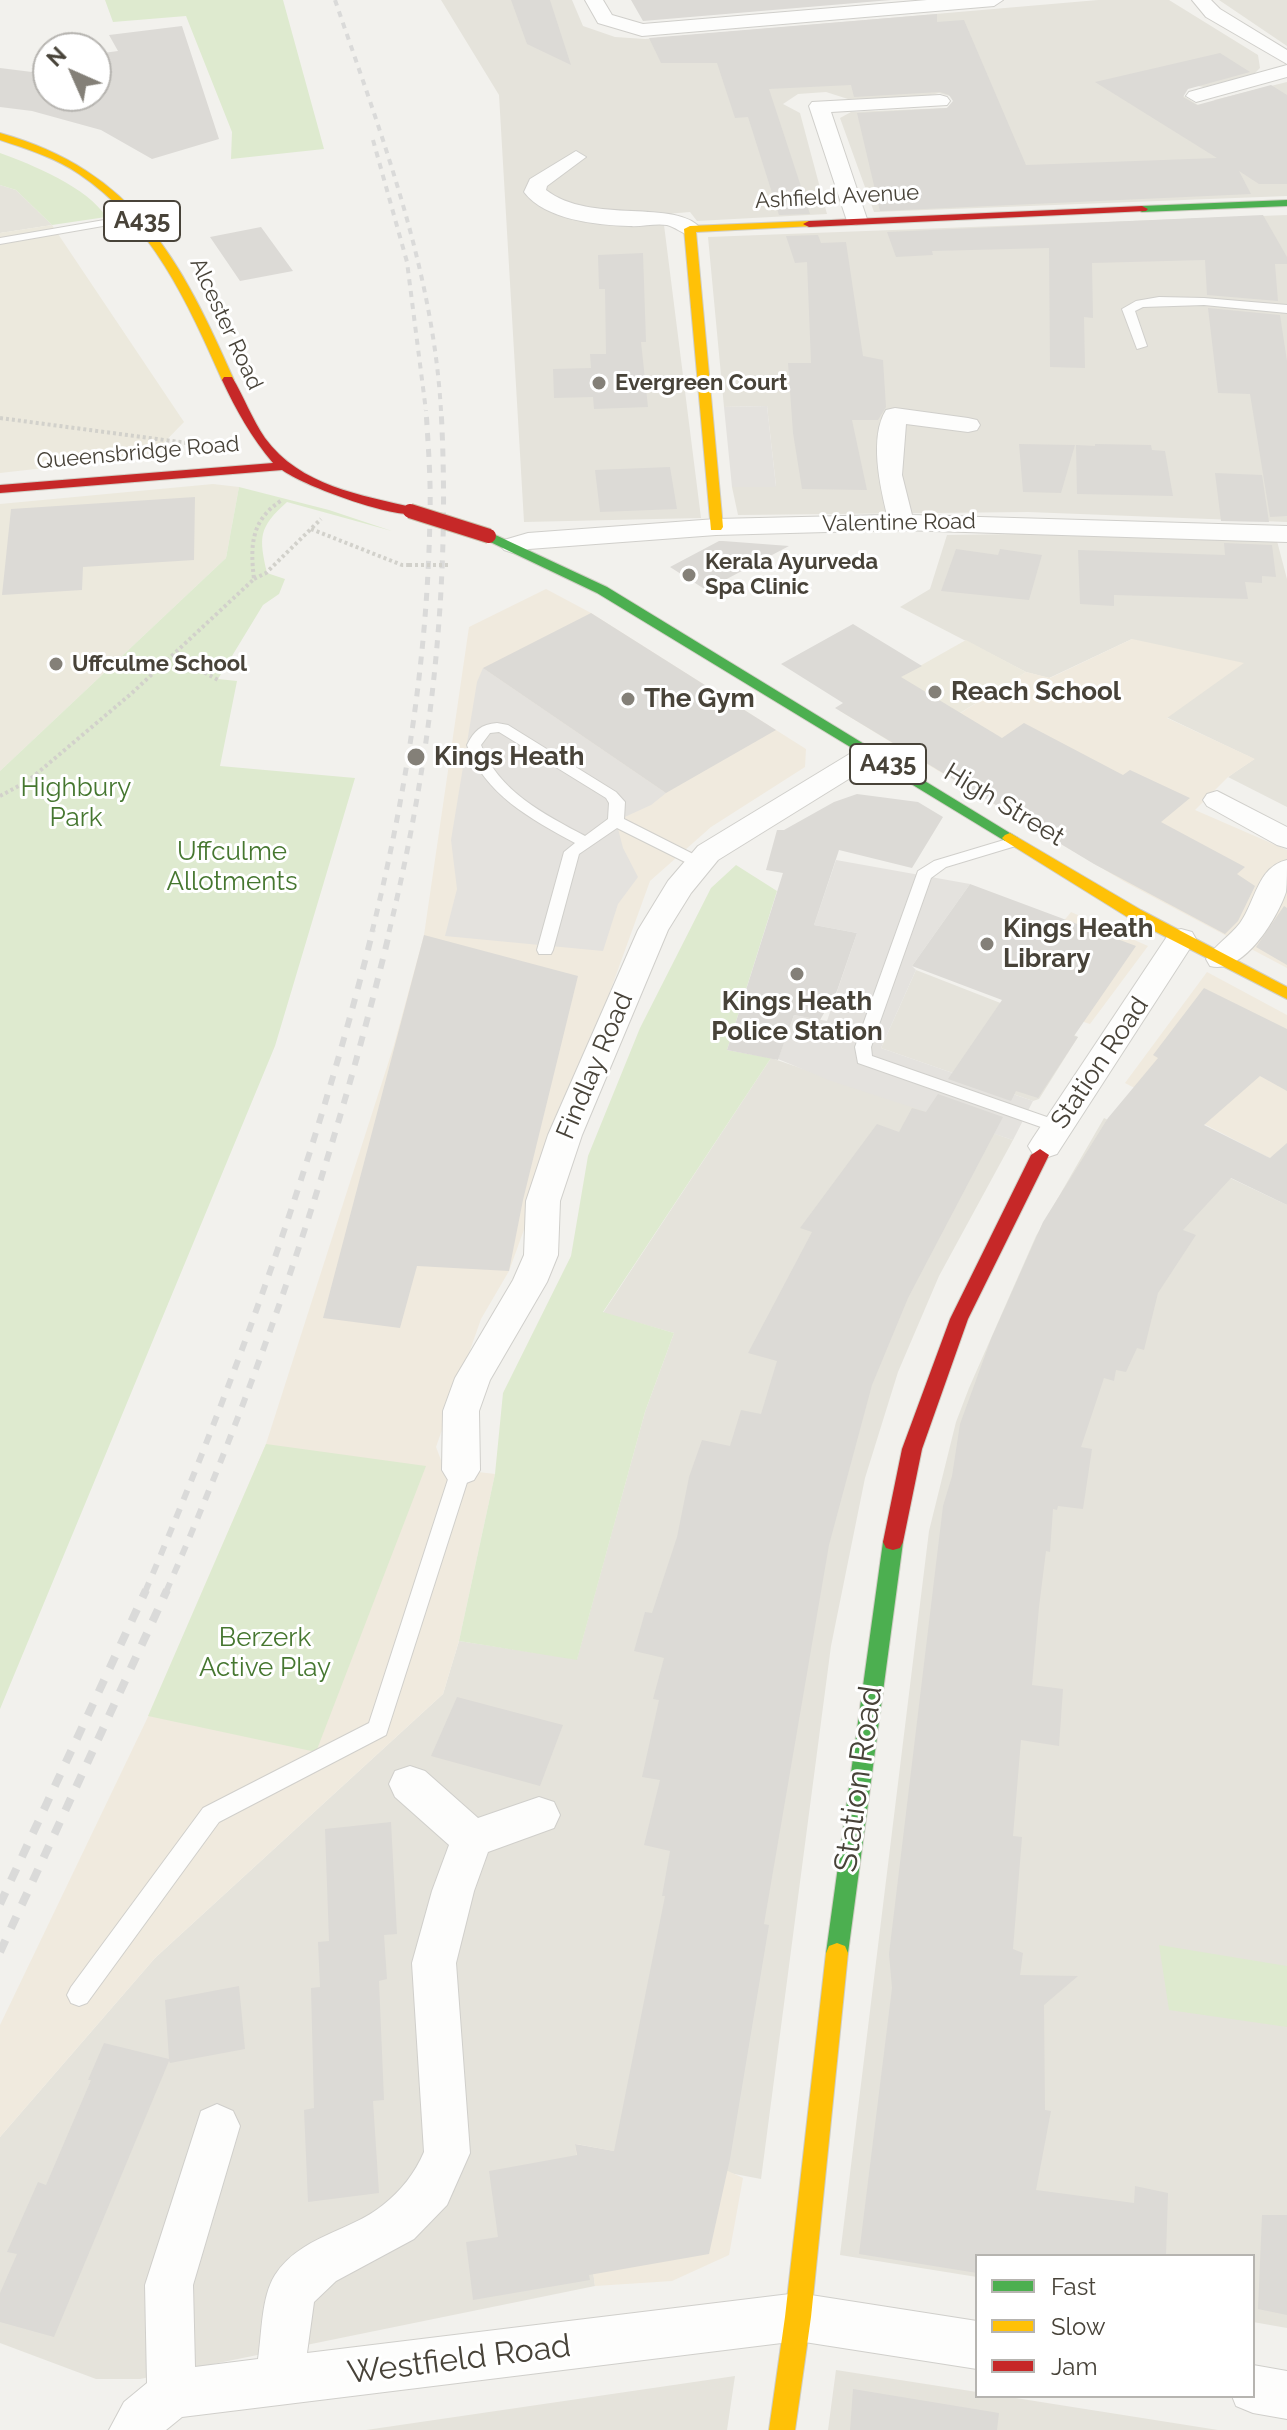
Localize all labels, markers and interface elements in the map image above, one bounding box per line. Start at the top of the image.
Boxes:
north arrow [32,32,112,112]
text: N [41,41,72,72]
street label: Ashfield Avenue [754,180,920,214]
road number: A435 [104,201,180,241]
street label: Alcester Road [184,254,268,394]
place label: Evergreen Court [615,370,788,396]
marker: Evergreen Court [590,374,608,392]
street label: Queensbridge Road [35,431,241,475]
street label: Valentine Road [822,508,976,538]
place label: Kerala Ayurveda Spa Clinic [705,549,878,600]
marker: Kerala Ayurveda Spa Clinic [680,566,698,584]
place label: Uffculme School [72,651,247,677]
marker: Uffculme School [47,655,65,673]
place label: Reach School [951,676,1121,708]
place label: The Gym [644,683,755,715]
marker: Reach School [926,683,944,701]
marker: The Gym [619,690,637,708]
place label: Kings Heath [434,741,584,773]
road number: A435 [850,744,926,784]
marker: Kings Heath [405,746,427,768]
street label: High Street [938,757,1070,853]
park label: Highbury Park [21,772,131,834]
park label: Uffculme Allotments [166,836,298,898]
place label: Kings Heath Library [1003,913,1153,974]
marker: Kings Heath Library [978,935,996,953]
marker: Kings Heath Police Station [788,965,806,983]
place label: Kings Heath Police Station [711,986,883,1048]
street label: Findlay Road [550,988,640,1144]
street label: Station Road [1044,991,1156,1135]
park label: Berzerk Active Play [199,1622,331,1684]
street label: Station Road [827,1683,891,1875]
legend [975,2254,1255,2398]
text: Fast [1051,2272,1096,2301]
text: Slow [1051,2312,1105,2341]
street label: Westfield Road [345,2327,573,2393]
text: Jam [1051,2352,1097,2381]

